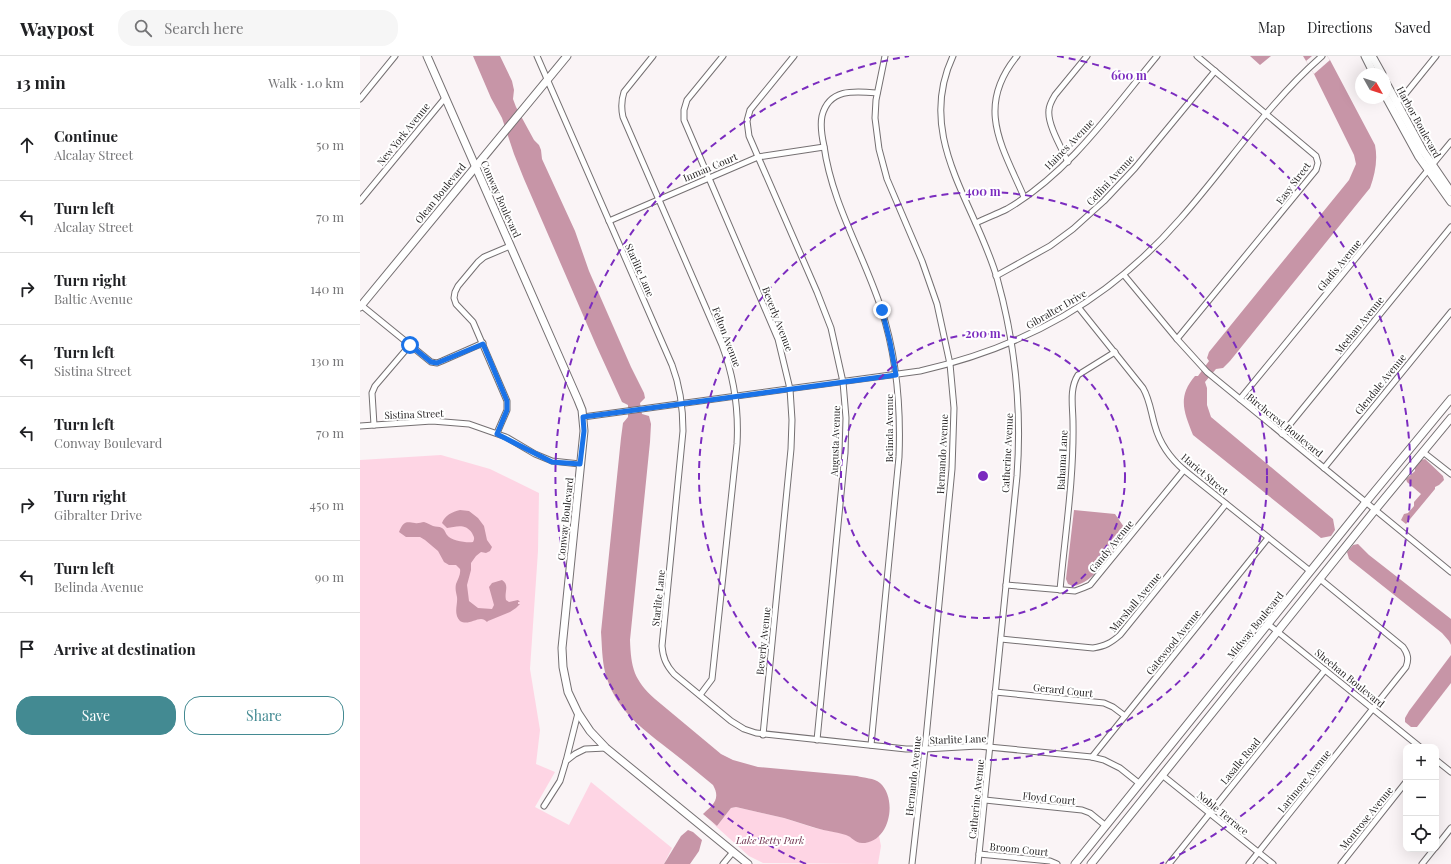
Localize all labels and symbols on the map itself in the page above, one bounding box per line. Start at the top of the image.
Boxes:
text: 600 m [1111,67,1147,83]
north arrow [1355,68,1391,104]
street label: Harbor Boulevard [1394,84,1445,160]
street label: New York Avenue [373,100,433,168]
street label: Haines Avenue [1041,115,1097,173]
street label: Inman Court [681,149,740,185]
street label: Cellini Avenue [1083,152,1137,208]
street label: Conway Boulevard [478,158,524,240]
street label: Easy Street [1272,159,1314,207]
street label: Olean Boulevard [411,160,469,226]
text: 400 m [965,183,1001,199]
street label: Gladis Avenue [1314,236,1364,294]
street label: Starlite Lane [622,241,658,299]
street label: Beverly Avenue [759,285,797,353]
street label: Gibralter Drive [1023,286,1089,332]
street label: Meehan Avenue [1331,293,1387,357]
route end [873,301,891,319]
street label: Felton Avenue [709,305,745,369]
text: 200 m [965,325,1001,341]
route start [401,336,419,354]
street label: Glendale Avenue [1351,351,1409,417]
street label: Birchcrest Boulevard [1244,390,1326,460]
street label: Belinda Avenue [882,394,896,462]
street label: Augusta Avenue [827,405,843,478]
street label: Sistina Street [384,406,444,422]
street label: Catherine Avenue [998,413,1016,493]
street label: Hernando Avenue [933,414,951,494]
street label: Bahama Lane [1053,430,1071,490]
street label: Hariet Street [1178,450,1232,498]
centre of rings [976,469,990,483]
street label: Conway Boulevard [554,477,576,561]
street label: Gandy Avenue [1086,517,1136,575]
street label: Starlite Lane [648,569,668,627]
street label: Marshall Avenue [1106,569,1164,635]
street label: Midway Boulevard [1224,588,1287,661]
street label: Beverly Avenue [752,606,774,676]
street label: Gatewood Avenue [1142,606,1204,678]
street label: Sheehan Boulevard [1312,646,1388,711]
street label: Gerard Court [1032,680,1094,700]
street label: Starlite Lane [929,731,987,747]
street label: Hernando Avenue [902,735,924,817]
street label: Lasalle Road [1217,735,1263,787]
street label: Larimore Avenue [1274,747,1334,815]
street label: Catherine Avenue [965,759,987,839]
street label: Montrose Avenue [1336,783,1396,853]
street label: Floyd Court [1022,788,1077,808]
street label: Noble Terrace [1194,788,1252,838]
park label: Lake Betty Park [735,833,804,847]
street label: Broom Court [989,839,1049,859]

